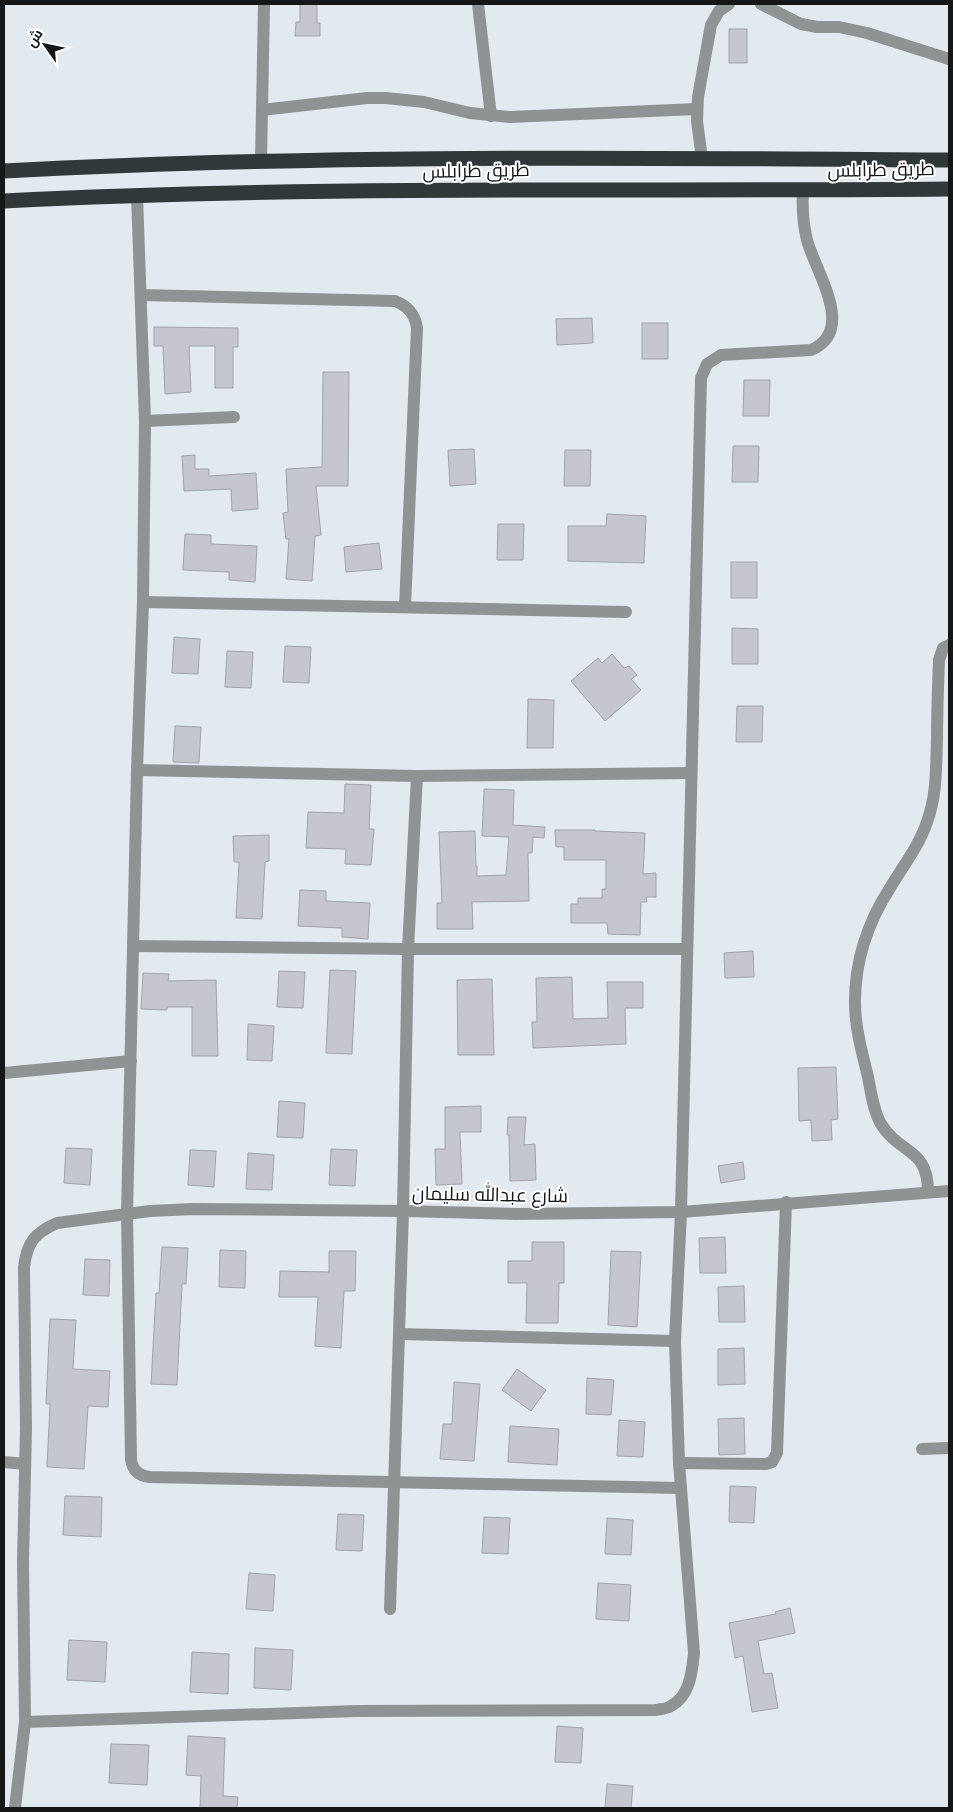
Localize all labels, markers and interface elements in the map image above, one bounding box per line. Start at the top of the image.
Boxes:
north arrow [20,20,70,70]
text: ش [22,26,47,50]
street label: طريق طرابلس [827,158,935,183]
street label: طريق طرابلس [422,159,530,184]
street label: شارع عبدالله سليمان [412,1181,568,1209]

